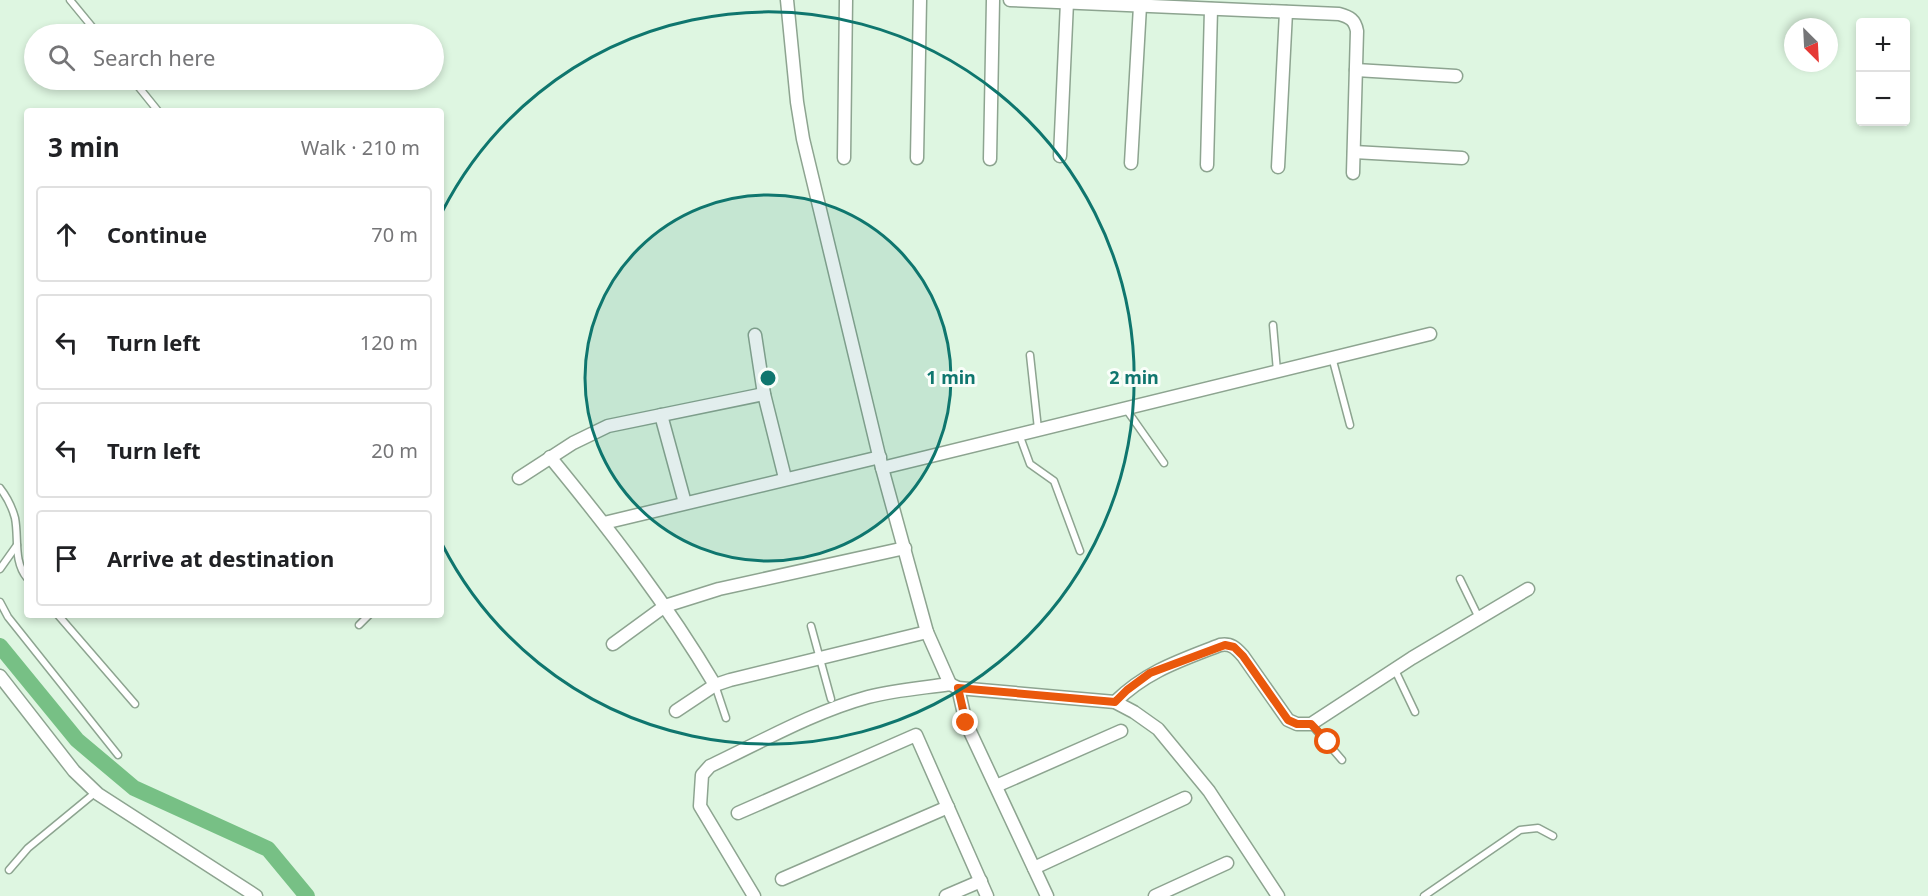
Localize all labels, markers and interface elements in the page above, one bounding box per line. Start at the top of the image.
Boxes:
north arrow [1784,18,1838,72]
map controls [1856,18,1910,126]
button: + [1856,18,1910,72]
search box [24,24,444,90]
icon: search [45,41,78,74]
text: Search here [93,42,215,72]
button: − [1856,72,1910,126]
text: 3 min [48,129,120,165]
text: Walk · 210 m [301,134,420,161]
icon: ahead [50,218,83,251]
text: Continue [107,219,207,249]
text: 70 m [371,221,418,248]
icon: left [50,326,83,359]
text: Turn left [107,327,201,357]
text: 120 m [360,329,418,356]
text: 1 min [926,365,976,389]
text: 2 min [1109,365,1159,389]
centre of rings [758,368,778,388]
icon: left [50,434,83,467]
text: Turn left [107,435,201,465]
text: 20 m [371,437,418,464]
icon: arrive [50,542,83,575]
text: Arrive at destination [107,543,334,573]
route end [952,709,978,735]
route start [1314,728,1340,754]

